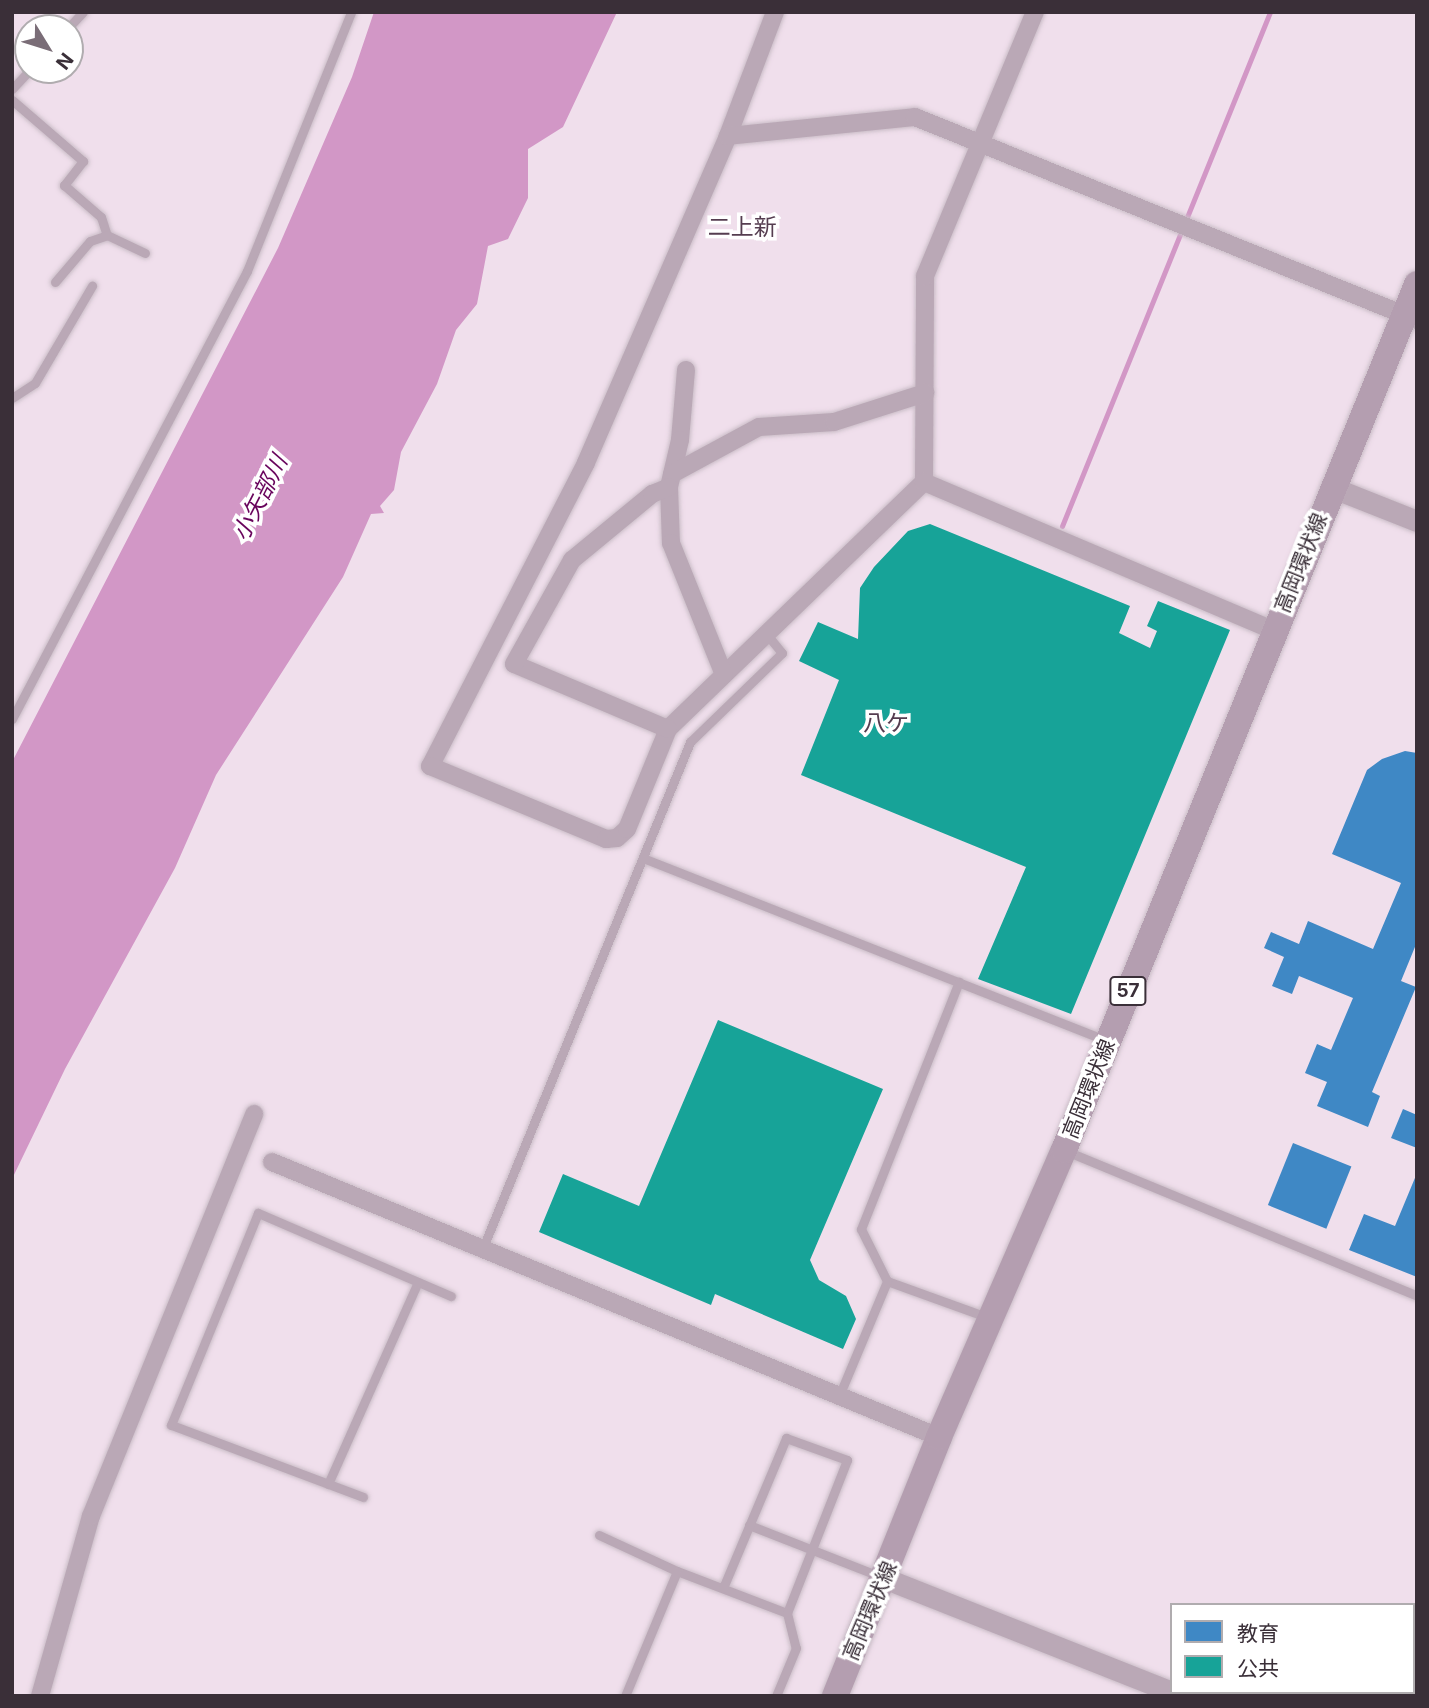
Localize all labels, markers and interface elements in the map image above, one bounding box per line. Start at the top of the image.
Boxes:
north arrow [14,14,84,84]
text: N [51,48,78,74]
district label: 二上新 [708,213,776,241]
water label: 小矢部川 [227,451,293,545]
street label: 高岡環状線 [1270,510,1332,616]
district label: 八ケ [863,709,909,737]
road number: 57 [1109,976,1147,1007]
street label: 高岡環状線 [1058,1036,1120,1142]
street label: 高岡環状線 [838,1558,902,1664]
legend [1170,1603,1415,1694]
text: 教育 [1237,1621,1279,1646]
text: 公共 [1237,1656,1279,1681]

